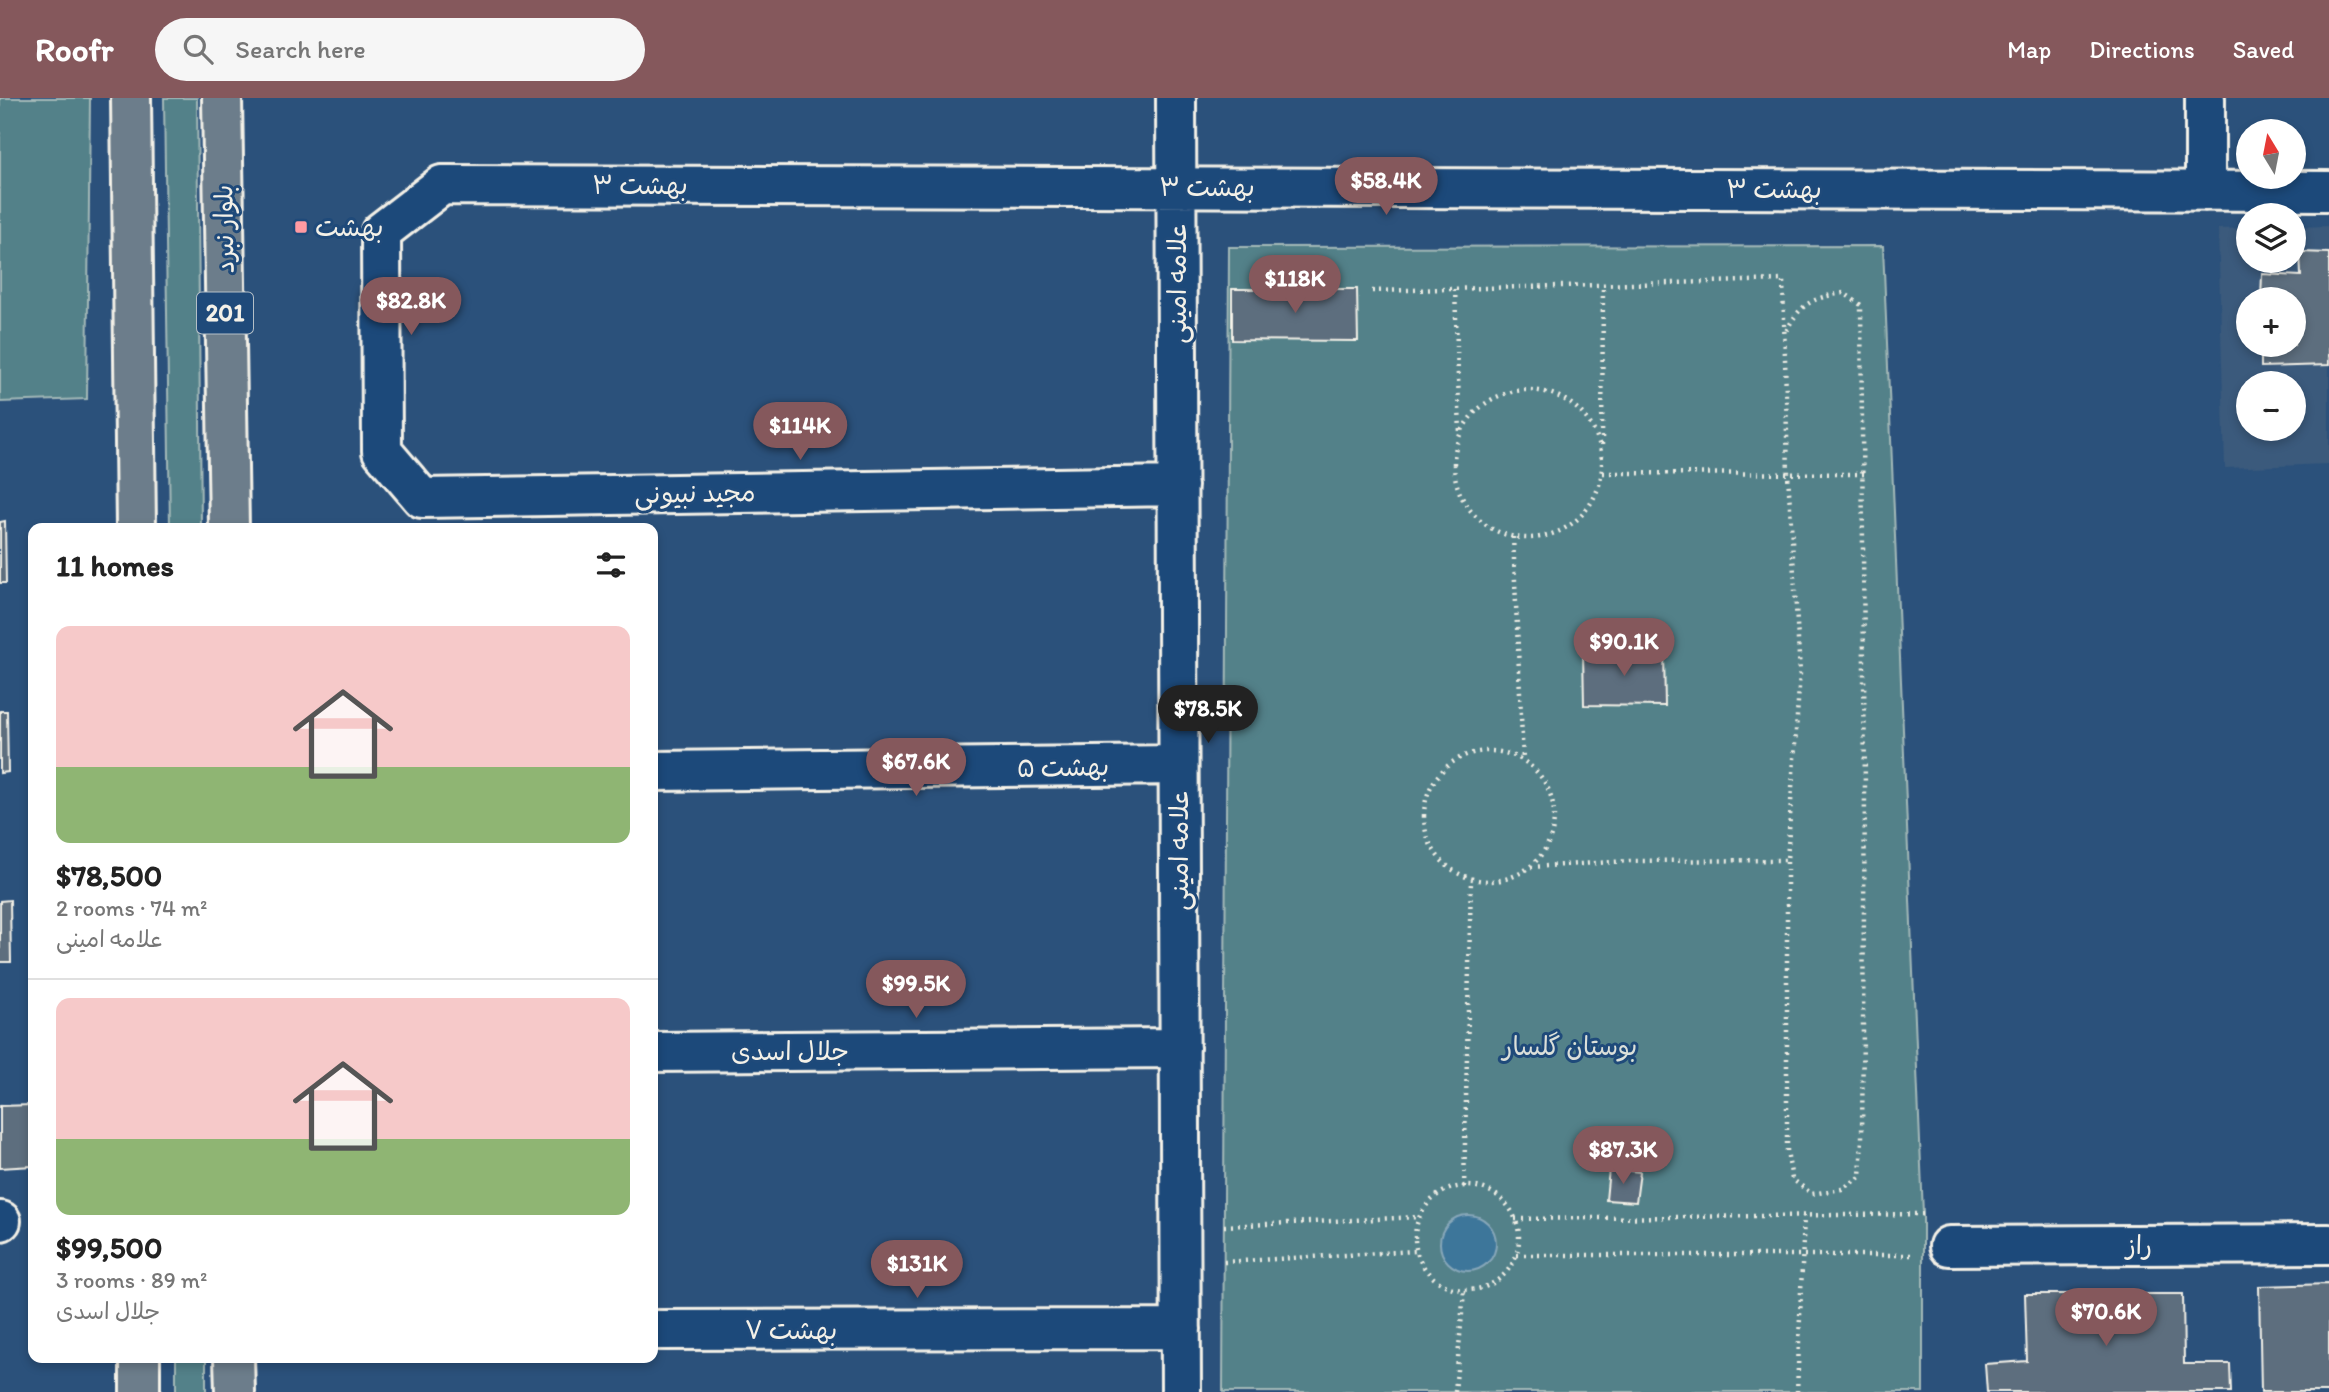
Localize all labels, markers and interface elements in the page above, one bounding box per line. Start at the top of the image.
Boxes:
search box [155,18,645,81]
text: Roofr [35,30,113,69]
icon: search [179,30,217,68]
text: Search here [235,33,366,65]
text: Map [2007,35,2051,64]
text: Directions [2089,35,2195,64]
text: Saved [2233,35,2294,64]
north arrow [2236,119,2306,189]
map controls [2236,119,2306,441]
pin: $58.4K [1329,158,1443,217]
text: $58.4K [1351,166,1421,194]
street label: بهشت ۳ [592,169,688,201]
street label: بهشت ۳ [1159,171,1255,203]
street label: بهشت ۳ [1726,173,1822,205]
street label: بلوار نبرد [207,184,241,274]
button: layers [2236,203,2306,273]
place label: بهشت [315,211,384,243]
marker: بهشت [293,219,309,235]
street label: علامه امینی [1161,222,1194,344]
pin: $118K [1246,256,1344,315]
text: $118K [1265,264,1325,292]
pin: $82.8K [354,278,468,337]
text: $82.8K [376,286,446,314]
button: + [2236,287,2306,357]
road number: 201 [197,293,253,334]
button: − [2236,371,2306,441]
pin: $114K [751,402,849,462]
text: $114K [769,411,831,439]
street label: مجید نبیونی [634,476,756,511]
icon: filters [592,546,630,584]
text: 11 homes [56,547,174,584]
pin: $90.1K [1567,618,1681,678]
text: $90.1K [1590,627,1658,655]
icon: home [280,671,406,797]
pin: $78.5K [1151,686,1265,745]
text: $78.5K [1174,694,1242,722]
pin: $67.6K [859,738,973,798]
text: $67.6K [882,747,950,775]
street label: بهشت ۵ [1017,750,1109,784]
street label: علامه امینی [1163,789,1196,911]
text: $78,500 [56,857,162,894]
text: 2 rooms · 74 m² [56,894,208,922]
text: علامه امینی [56,925,164,953]
pin: $99.5K [859,960,973,1020]
text: $99.5K [882,969,950,997]
park label: بوستان گلسار [1501,1030,1637,1062]
street label: جلال اسدی [731,1035,849,1067]
icon: home [280,1043,406,1169]
pin: $87.3K [1566,1126,1680,1186]
text: $87.3K [1589,1135,1657,1163]
text: $99,500 [56,1229,162,1266]
street label: راز [2124,1229,2152,1261]
pin: $131K [868,1240,966,1300]
text: $131K [887,1249,947,1277]
text: 3 rooms · 89 m² [56,1266,207,1294]
pin: $70.6K [2049,1288,2163,1348]
text: جلال اسدی [56,1297,160,1325]
text: $70.6K [2071,1297,2141,1325]
street label: بهشت ۷ [745,1314,837,1346]

